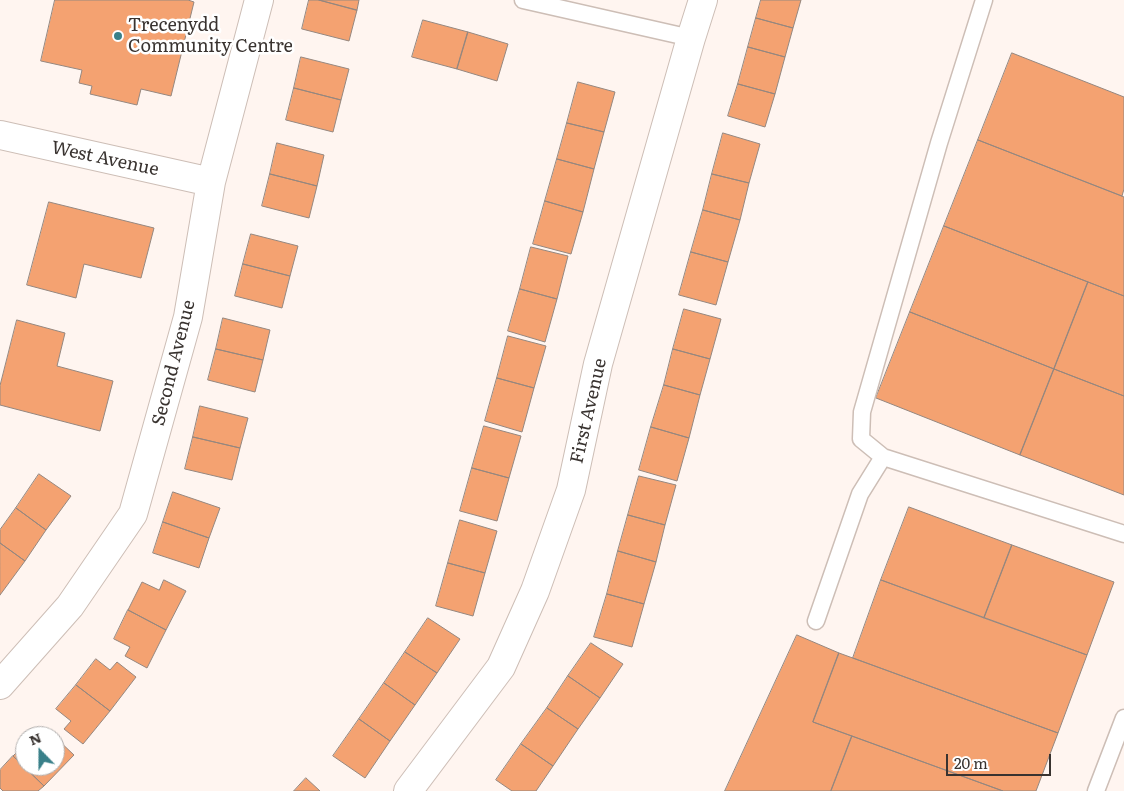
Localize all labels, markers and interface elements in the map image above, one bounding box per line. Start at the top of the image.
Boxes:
place label: Trecenydd Community Centre [128,15,293,58]
marker: Trecenydd Community Centre [112,30,124,42]
street label: West Avenue [49,137,161,181]
street label: Second Avenue [148,298,200,428]
street label: First Avenue [566,356,612,466]
north arrow [15,726,65,776]
text: N [26,727,44,749]
scale bar [949,744,1054,776]
text: 20 m [954,751,988,774]

